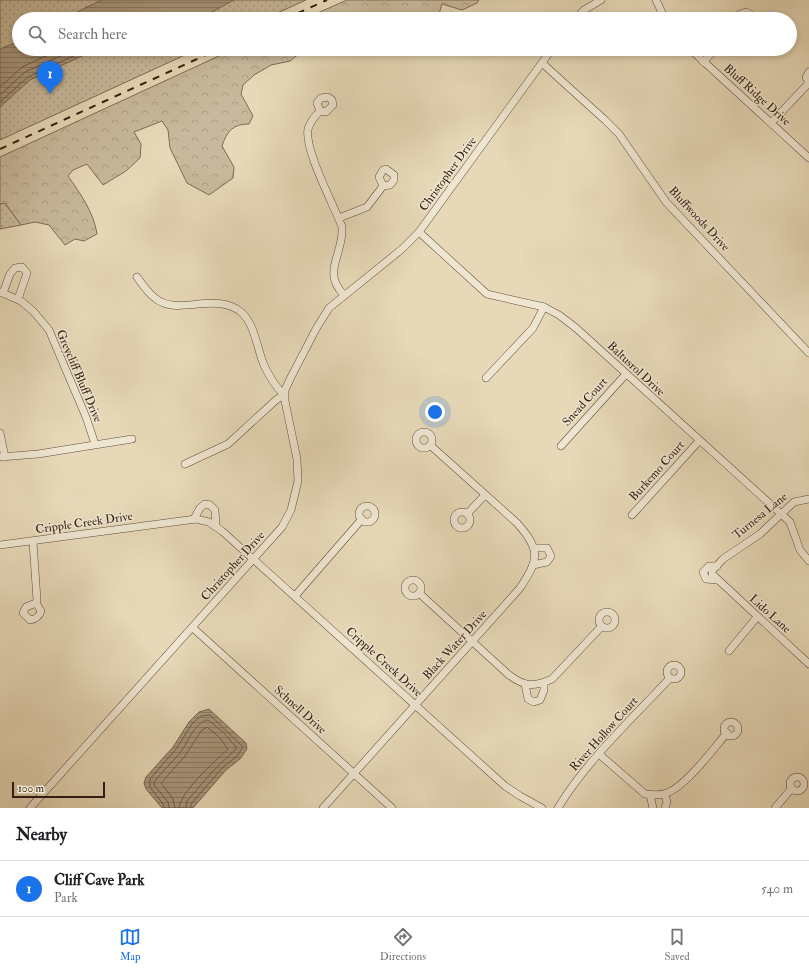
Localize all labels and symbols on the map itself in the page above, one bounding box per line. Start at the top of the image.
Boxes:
pin: 1 [37,61,63,94]
street label: Bluff Ridge Drive [720,61,794,129]
street label: Christopher Drive [416,134,480,214]
street label: Bluffwoods Drive [665,184,733,254]
street label: Greycliff Bluff Drive [53,327,105,425]
street label: Baltusrol Drive [604,339,668,399]
street label: Snead Court [559,374,611,429]
your location [425,402,445,422]
street label: Burkemo Court [626,438,688,504]
street label: Turnesa Lane [730,489,790,543]
street label: Cripple Creek Drive [35,509,133,537]
street label: Christopher Drive [198,528,268,604]
street label: Lido Lane [746,591,794,637]
street label: Black Water Drive [420,607,490,683]
street label: Cripple Creek Drive [343,624,425,700]
street label: Schnell Drive [271,683,329,737]
street label: River Hollow Court [567,694,641,774]
scale bar [12,780,105,799]

